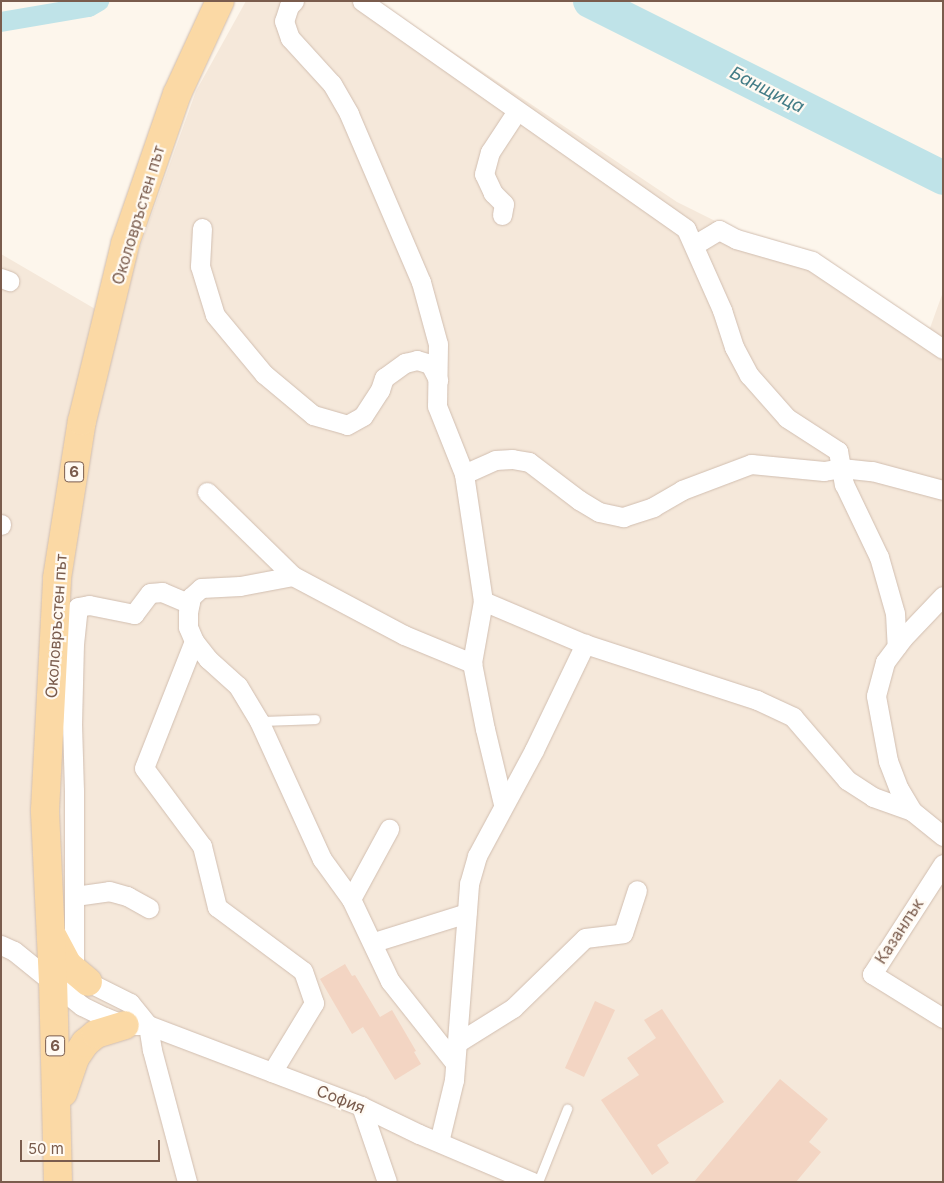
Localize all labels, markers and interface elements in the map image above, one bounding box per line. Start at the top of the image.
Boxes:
water label: Банщица [726,62,808,118]
street label: Околовръстен път [108,143,168,287]
road number: 6 [64,460,84,484]
street label: Околовръстен път [41,553,71,699]
street label: Казанлък [871,895,927,967]
road number: 6 [45,1034,65,1058]
street label: София [314,1081,368,1117]
scale bar [22,1130,162,1162]
text: 50 m [28,1139,64,1158]

